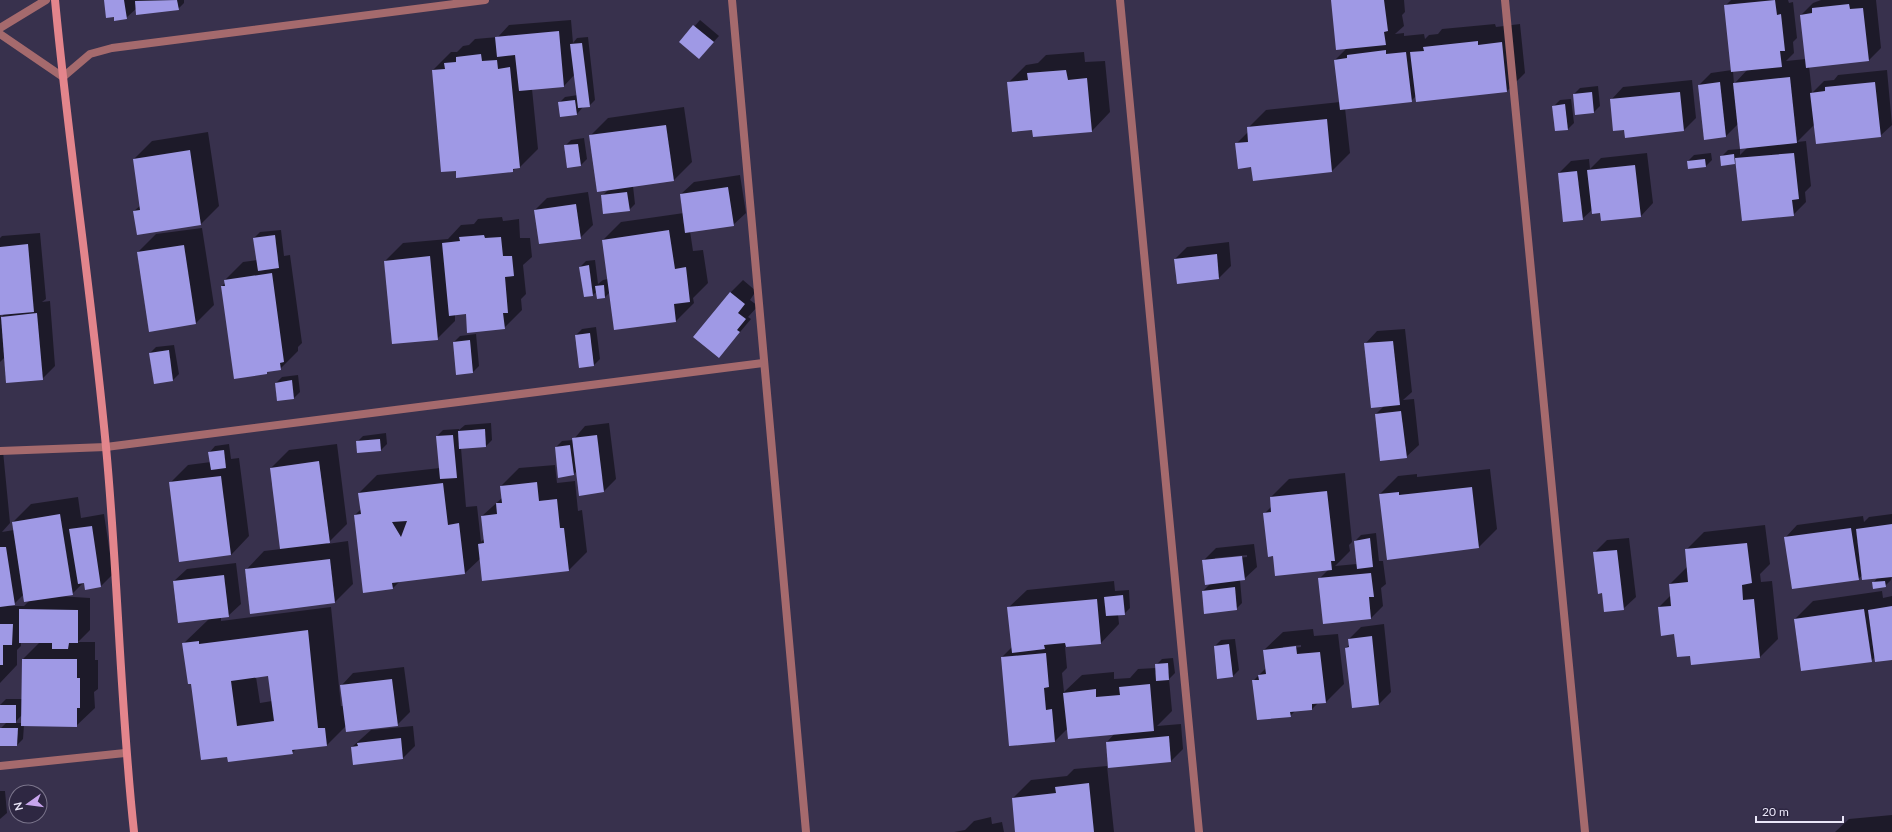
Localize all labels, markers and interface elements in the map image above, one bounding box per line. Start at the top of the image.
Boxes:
north arrow [8,784,48,824]
scale bar [1756,798,1843,824]
text: N [10,801,25,812]
text: 20 m [1762,804,1789,819]

